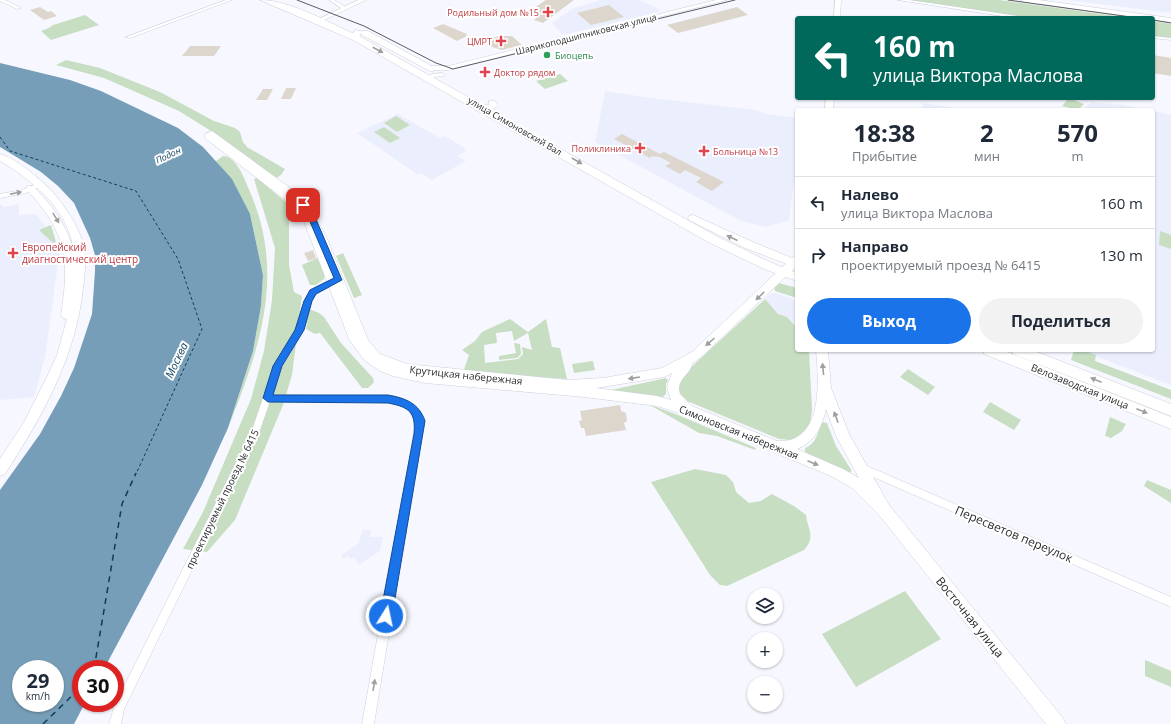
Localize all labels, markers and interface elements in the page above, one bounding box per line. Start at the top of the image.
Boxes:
place label: Родильный дом №15 [447,6,539,19]
marker: Родильный дом №15 [542,6,554,18]
street label: Шарикоподшипниковская улица [514,10,658,58]
text: 160 m [873,27,956,65]
icon: left [807,32,859,84]
place label: ЦМРТ [467,35,492,48]
marker: ЦМРТ [495,35,507,47]
one-way arrow [373,46,384,53]
place label: Биоцепь [555,49,593,62]
marker: Биоцепь [542,50,552,60]
text: улица Виктора Маслова [873,63,1083,87]
marker: Доктор рядом [479,66,491,78]
place label: Доктор рядом [494,66,555,79]
street label: улица Симоновский Вал [466,94,564,158]
text: 18:38 [854,116,915,149]
text: 2 [980,116,994,149]
text: 570 [1057,116,1098,149]
place label: Поликлиника [572,142,631,155]
marker: Поликлиника [634,142,646,154]
water label: Подон [153,143,183,167]
marker: Больница №13 [698,145,710,157]
place label: Больница №13 [713,145,778,158]
text: Прибытие [852,147,917,165]
text: мин [974,147,1000,165]
text: m [1071,147,1084,165]
one-way arrow [571,158,583,165]
text: Налево [841,184,899,204]
pin [286,188,320,222]
one-way arrow [10,190,22,196]
icon: left [807,192,829,214]
text: 160 m [1099,193,1143,213]
icon: arrive [292,194,314,216]
text: улица Виктора Маслова [841,204,993,222]
one-way arrow [53,212,60,224]
one-way arrow [726,235,737,241]
text: Направо [841,236,909,256]
place label: Европейский диагностический центр [22,240,138,266]
icon: right [807,244,829,266]
text: 130 m [1099,245,1143,265]
marker: Европейский диагностический центр [7,247,19,259]
text: проектируемый проезд № 6415 [841,256,1041,274]
one-way arrow [755,291,765,300]
button: Выход [807,298,971,344]
button: Поделиться [979,298,1143,344]
one-way arrow [705,337,715,346]
water label: Москва [161,340,191,380]
street label: Велозаводская улица [1029,360,1131,412]
street label: Крутицкая набережная [409,362,523,388]
one-way arrow [820,363,827,375]
one-way arrow [628,375,640,381]
one-way arrow [1089,377,1101,383]
street label: Симоновская набережная [677,402,801,462]
one-way arrow [1137,409,1149,415]
one-way arrow [832,411,838,423]
street label: проектируемый проезд № 6415 [182,427,262,571]
one-way arrow [807,460,819,466]
street label: Пересветов переулок [953,501,1076,567]
street label: Восточная улица [932,573,1008,661]
map controls [747,588,783,712]
button: layers [747,588,783,624]
position arrow [365,595,407,637]
button: + [747,632,783,668]
speed limit sign: 30 [72,660,124,712]
text: 29 [27,667,49,694]
button: − [747,676,783,712]
one-way arrow [371,679,377,692]
text: km/h [26,689,50,703]

